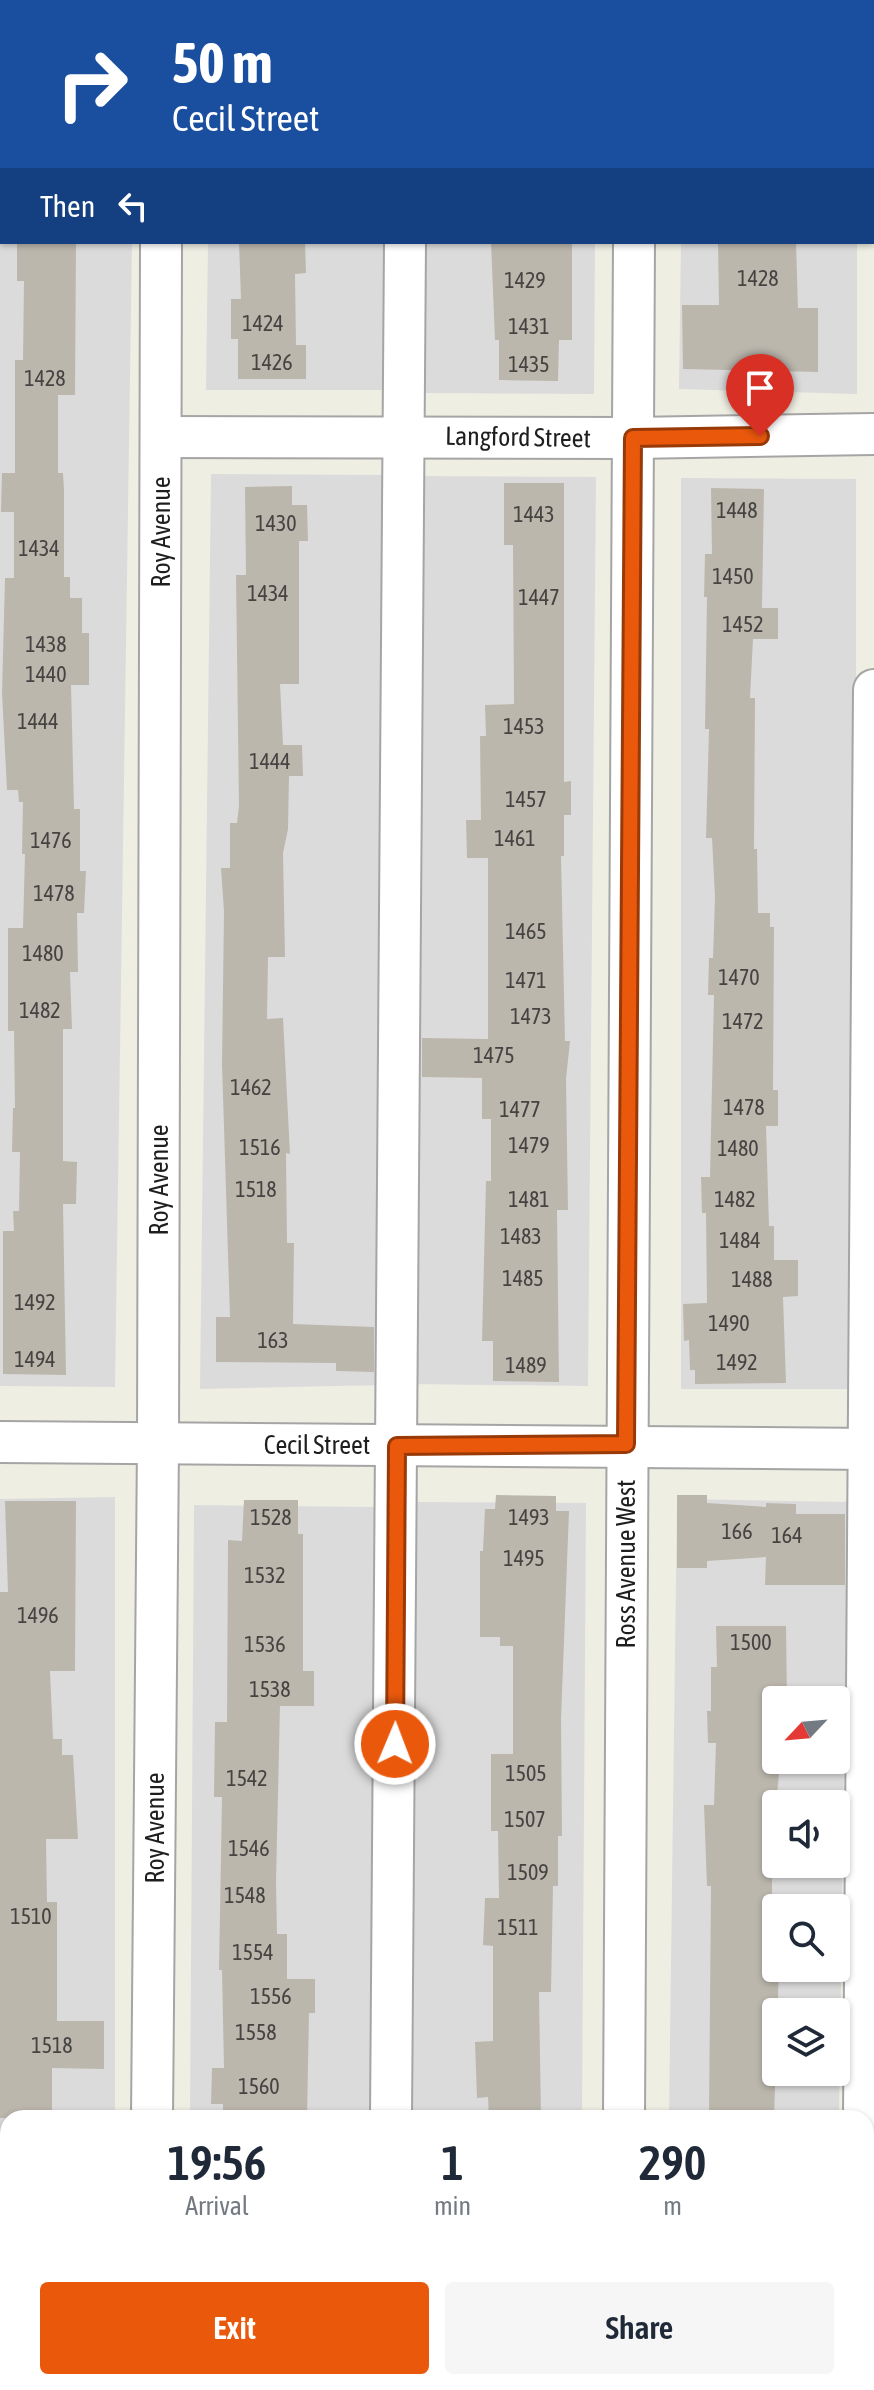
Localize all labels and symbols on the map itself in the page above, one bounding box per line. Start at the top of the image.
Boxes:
house number: 1428 [737,265,779,291]
house number: 1429 [504,267,546,293]
house number: 1424 [242,310,284,336]
house number: 1431 [508,313,550,339]
house number: 1426 [251,349,293,375]
house number: 1435 [508,351,550,377]
pin [726,354,794,436]
house number: 1428 [24,365,66,391]
street label: Langford Street [445,421,591,453]
street label: Roy Avenue [146,476,176,588]
house number: 1448 [716,497,758,523]
house number: 1443 [513,501,555,527]
house number: 1430 [255,510,297,536]
house number: 1434 [18,535,60,561]
house number: 1450 [712,563,754,589]
house number: 1434 [247,580,289,606]
house number: 1447 [518,584,560,610]
house number: 1452 [722,611,764,637]
house number: 1438 [25,631,67,657]
house number: 1440 [25,661,67,687]
house number: 1444 [17,708,59,734]
house number: 1453 [503,713,545,739]
house number: 1444 [249,748,291,774]
house number: 1457 [505,786,547,812]
house number: 1461 [494,825,536,851]
house number: 1476 [30,827,72,853]
house number: 1478 [33,880,75,906]
house number: 1465 [505,918,547,944]
house number: 1480 [22,940,64,966]
house number: 1470 [718,964,760,990]
house number: 1471 [505,967,547,993]
house number: 1482 [19,997,61,1023]
house number: 1473 [510,1003,552,1029]
house number: 1472 [722,1008,764,1034]
house number: 1475 [473,1042,515,1068]
house number: 1462 [230,1074,272,1100]
house number: 1478 [723,1094,765,1120]
house number: 1477 [499,1096,541,1122]
street label: Roy Avenue [144,1124,174,1236]
house number: 1479 [508,1132,550,1158]
house number: 1516 [239,1134,281,1160]
house number: 1480 [717,1135,759,1161]
house number: 1518 [235,1176,277,1202]
house number: 1481 [508,1186,550,1212]
house number: 1482 [714,1186,756,1212]
house number: 1483 [500,1223,542,1249]
house number: 1484 [719,1227,761,1253]
house number: 1485 [502,1265,544,1291]
house number: 1488 [731,1266,773,1292]
house number: 1492 [14,1289,56,1315]
house number: 1490 [708,1310,750,1336]
house number: 163 [257,1327,289,1353]
house number: 1494 [14,1346,56,1372]
house number: 1492 [716,1349,758,1375]
house number: 1489 [505,1352,547,1378]
street label: Cecil Street [264,1430,370,1460]
street label: Ross Avenue West [611,1479,641,1649]
house number: 1528 [250,1504,292,1530]
house number: 1493 [508,1504,550,1530]
house number: 166 [721,1518,753,1544]
house number: 164 [771,1522,803,1548]
house number: 1495 [503,1545,545,1571]
house number: 1532 [244,1562,286,1588]
house number: 1496 [17,1602,59,1628]
house number: 1500 [730,1629,772,1655]
house number: 1536 [244,1631,286,1657]
house number: 1538 [249,1676,291,1702]
north arrow [762,1686,850,1774]
position arrow [353,1702,437,1786]
house number: 1505 [505,1760,547,1786]
house number: 1542 [226,1765,268,1791]
street label: Roy Avenue [140,1772,170,1884]
house number: 1507 [504,1806,546,1832]
house number: 1546 [228,1835,270,1861]
house number: 1509 [507,1859,549,1885]
house number: 1548 [224,1882,266,1908]
house number: 1510 [10,1903,52,1929]
house number: 1511 [497,1914,539,1940]
house number: 1554 [232,1939,274,1965]
house number: 1556 [250,1983,292,2009]
house number: 1558 [235,2019,277,2045]
house number: 1518 [31,2032,73,2058]
house number: 1560 [238,2073,280,2099]

